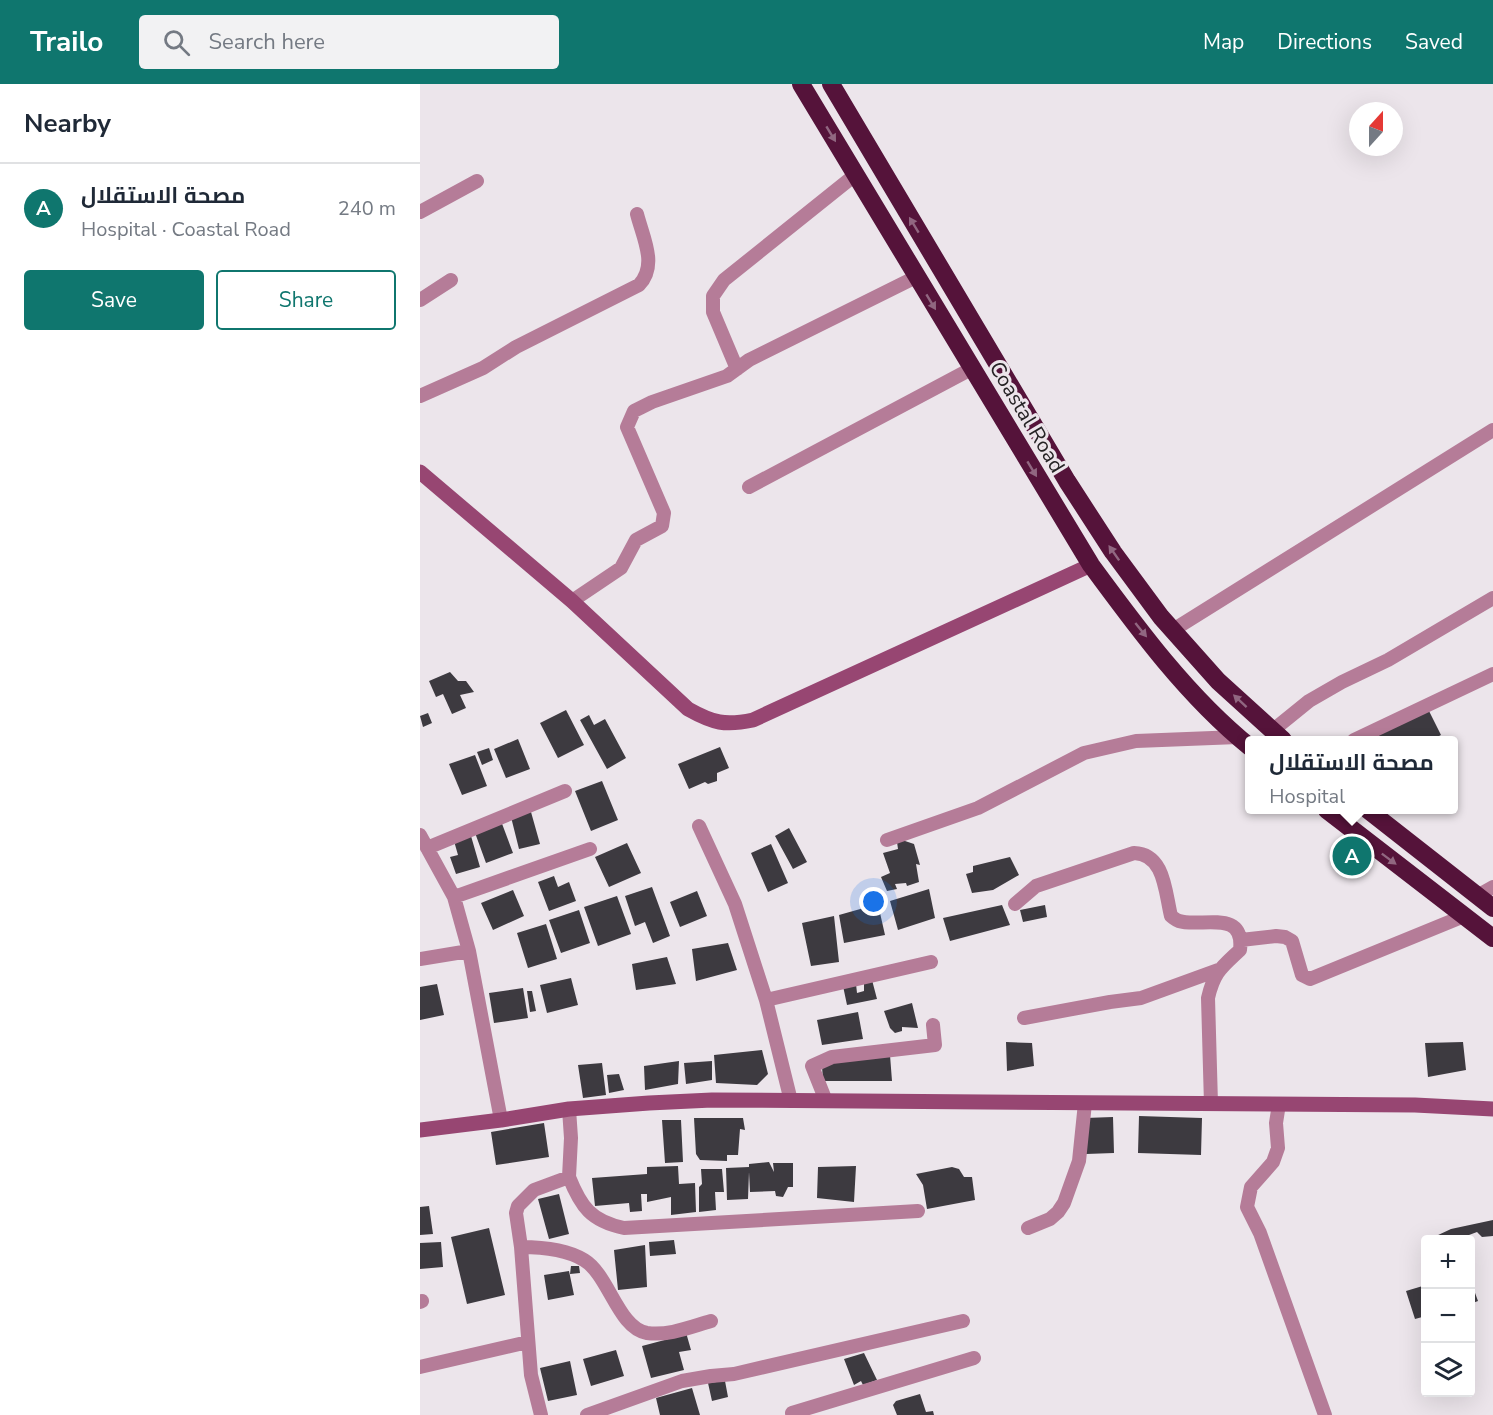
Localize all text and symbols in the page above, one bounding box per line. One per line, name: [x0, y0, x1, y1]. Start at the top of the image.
search box: [139, 15, 559, 69]
text: Trailo: [30, 23, 103, 61]
icon: search: [160, 26, 193, 59]
text: Search here: [208, 27, 325, 57]
text: Map: [1203, 28, 1244, 56]
text: Directions: [1277, 28, 1372, 56]
text: Saved: [1405, 28, 1463, 56]
north arrow: [1349, 102, 1403, 156]
text: Nearby: [24, 106, 111, 141]
one-way arrow: [826, 126, 837, 142]
text: مصحة الاستقلال: [81, 181, 245, 211]
text: A: [36, 195, 51, 222]
text: 240 m: [338, 195, 396, 222]
text: Hospital · Coastal Road: [81, 216, 291, 243]
one-way arrow: [909, 217, 920, 233]
button: Save: [24, 270, 204, 330]
button: Share: [216, 270, 396, 330]
one-way arrow: [925, 294, 936, 310]
street label: Coastal Road: [983, 356, 1071, 478]
one-way arrow: [1026, 461, 1037, 477]
one-way arrow: [1108, 545, 1120, 561]
one-way arrow: [1134, 622, 1147, 638]
one-way arrow: [1233, 695, 1248, 708]
popup: [1245, 736, 1458, 814]
text: مصحة الاستقلال: [1269, 748, 1434, 778]
text: Hospital: [1269, 783, 1345, 810]
pin: A: [1332, 834, 1372, 878]
one-way arrow: [1381, 853, 1397, 865]
your location: [859, 887, 888, 916]
map controls: [1421, 1235, 1475, 1397]
button: +: [1421, 1235, 1475, 1289]
button: −: [1421, 1289, 1475, 1343]
button: layers: [1421, 1343, 1475, 1397]

